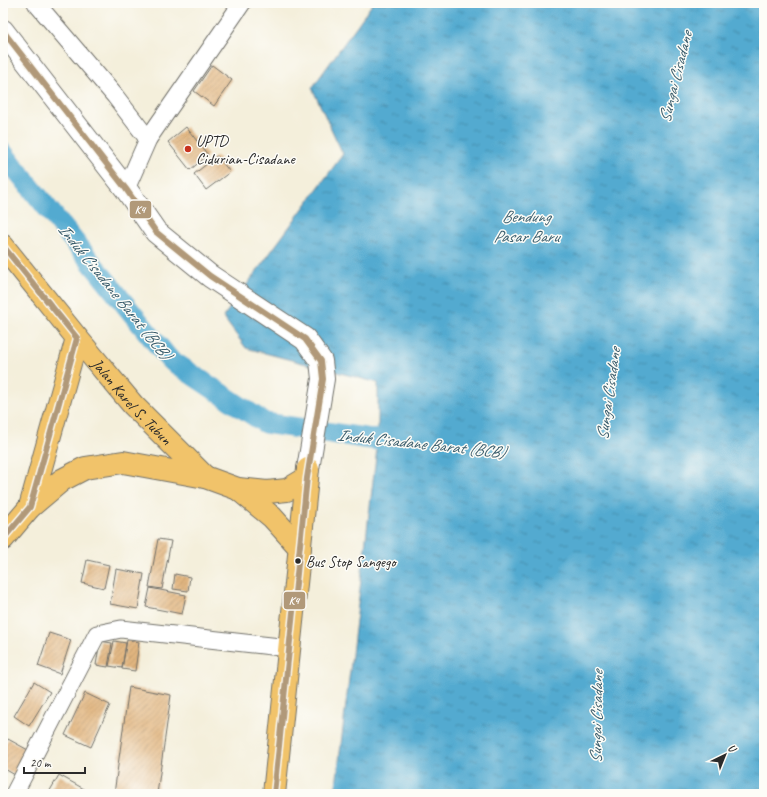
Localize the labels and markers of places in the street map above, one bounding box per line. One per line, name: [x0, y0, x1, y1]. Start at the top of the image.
place label: UPTD Cidurian-Cisadane: [196, 131, 296, 169]
marker: UPTD Cidurian-Cisadane: [183, 144, 193, 154]
place label: Bus Stop Sangego: [306, 553, 397, 572]
marker: Bus Stop Sangego: [293, 556, 303, 566]

